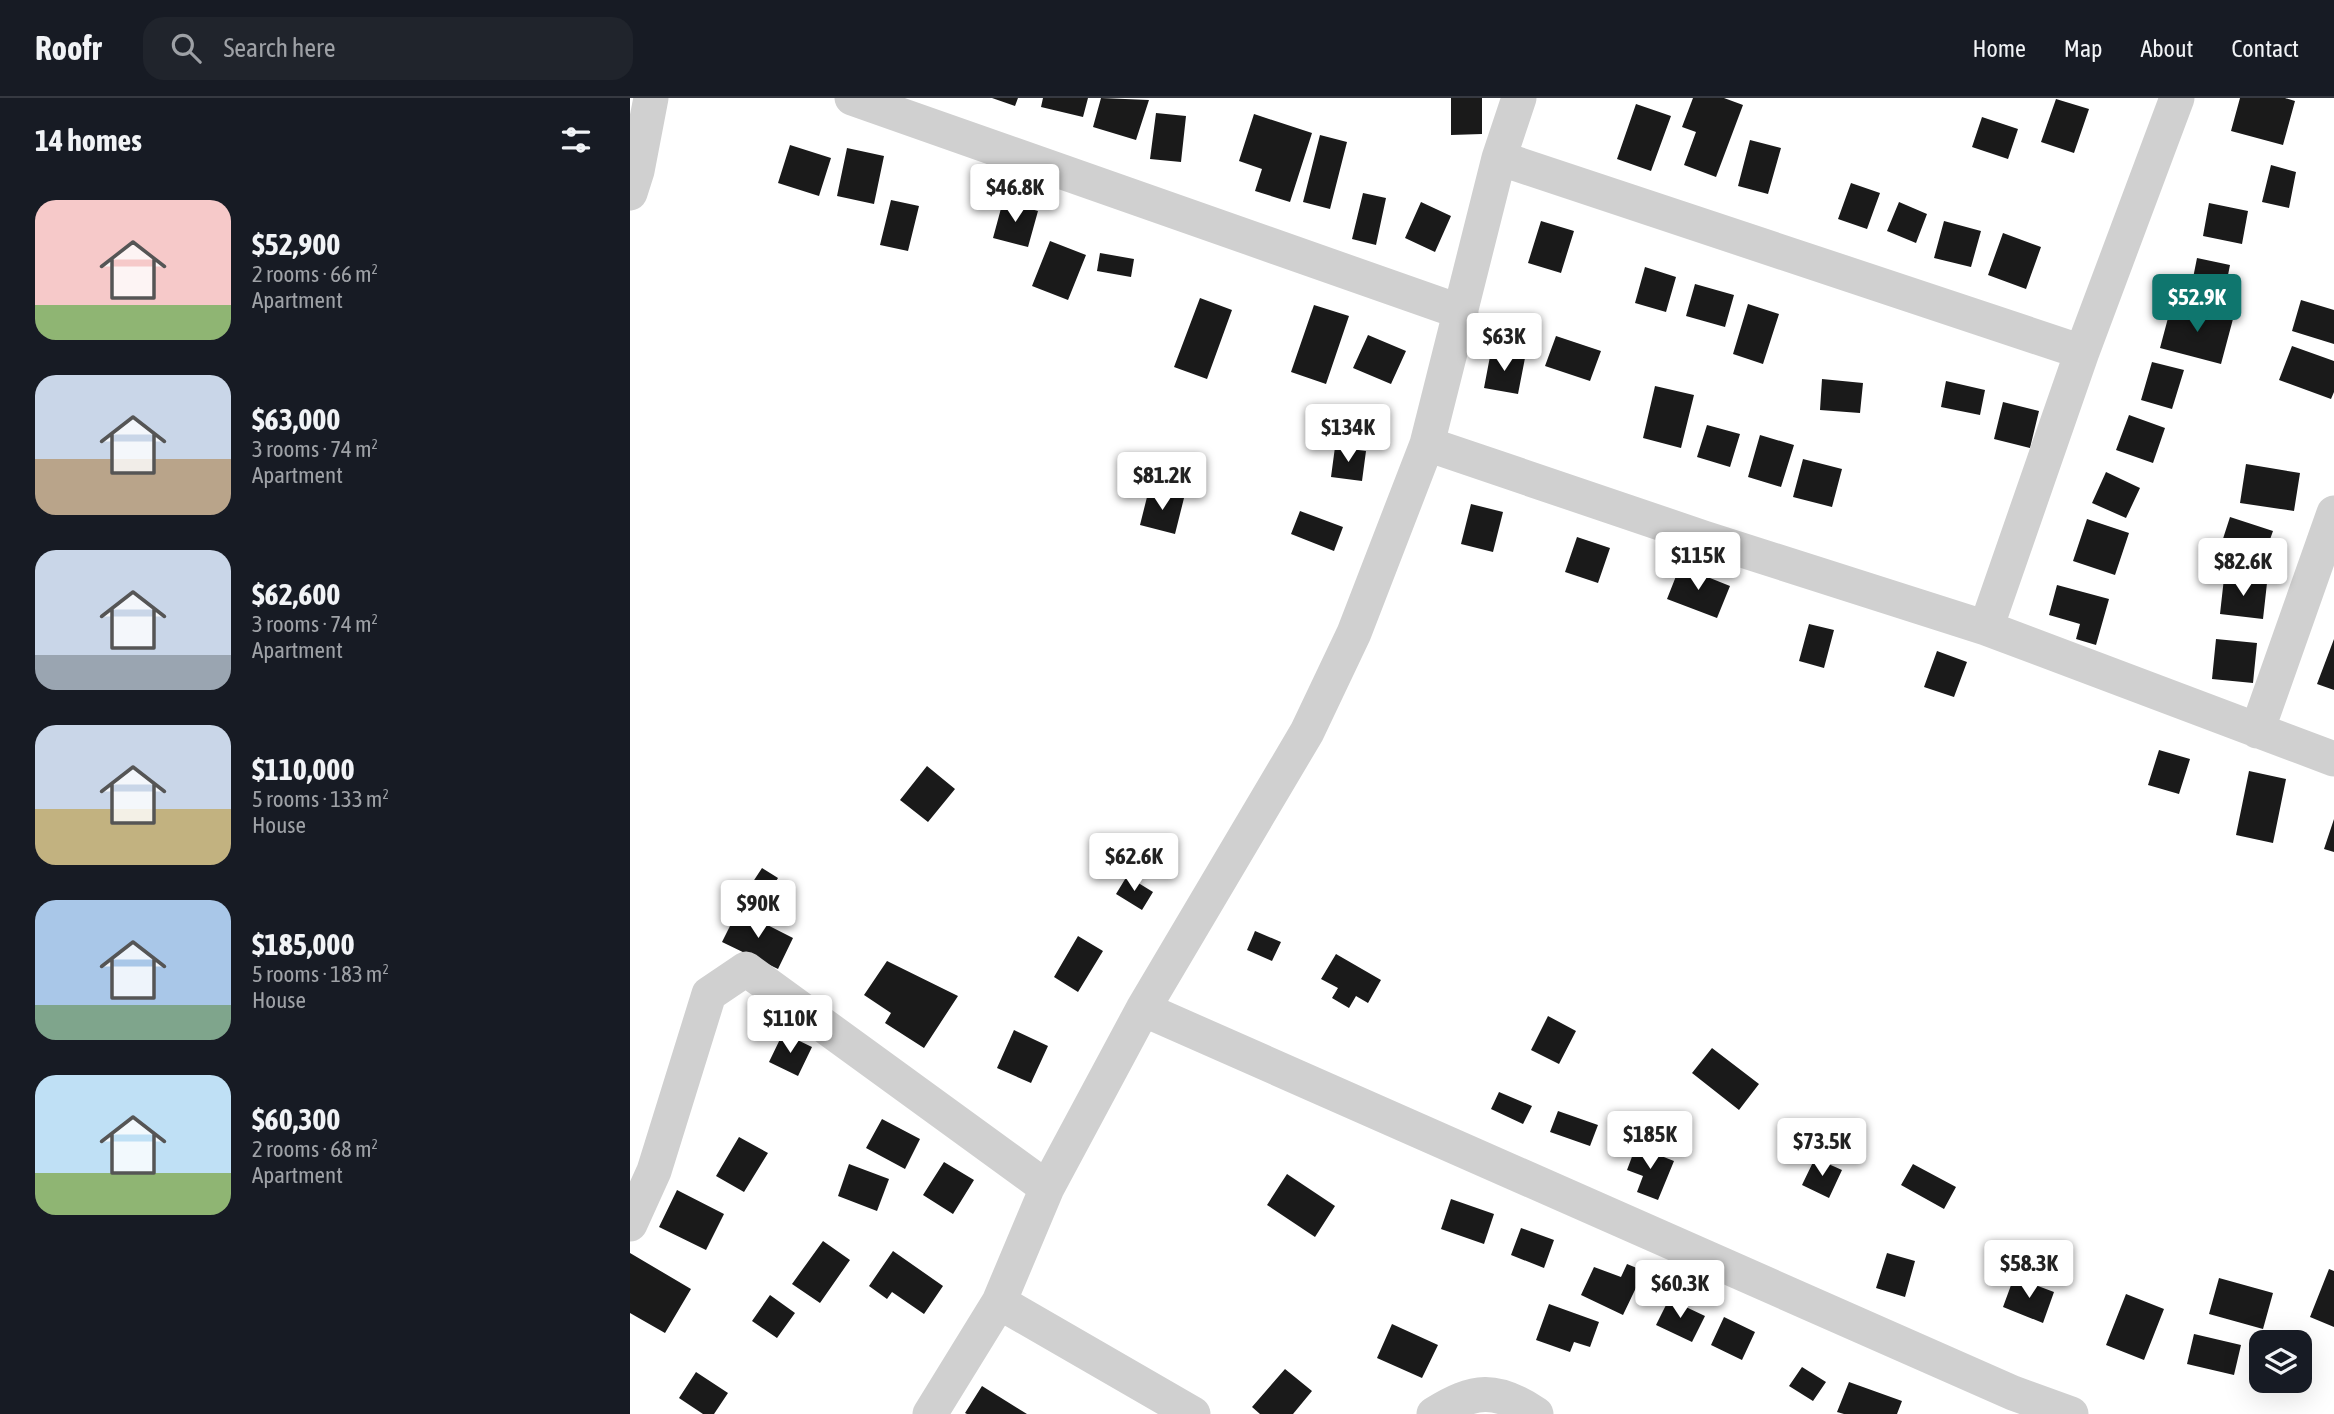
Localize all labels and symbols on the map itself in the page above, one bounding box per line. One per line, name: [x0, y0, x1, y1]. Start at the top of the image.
pin: $46.8K: [958, 164, 1072, 224]
pin: $52.9K: [2140, 274, 2254, 334]
pin: $63K: [1463, 314, 1545, 373]
pin: $134K: [1299, 404, 1397, 464]
pin: $81.2K: [1105, 452, 1219, 512]
pin: $115K: [1649, 532, 1747, 592]
pin: $82.6K: [2186, 538, 2300, 598]
pin: $62.6K: [1077, 834, 1191, 893]
pin: $90K: [717, 880, 799, 940]
pin: $110K: [741, 996, 839, 1055]
pin: $185K: [1601, 1112, 1699, 1171]
pin: $73.5K: [1765, 1118, 1879, 1178]
pin: $58.3K: [1972, 1240, 2086, 1300]
pin: $60.3K: [1623, 1260, 1737, 1320]

